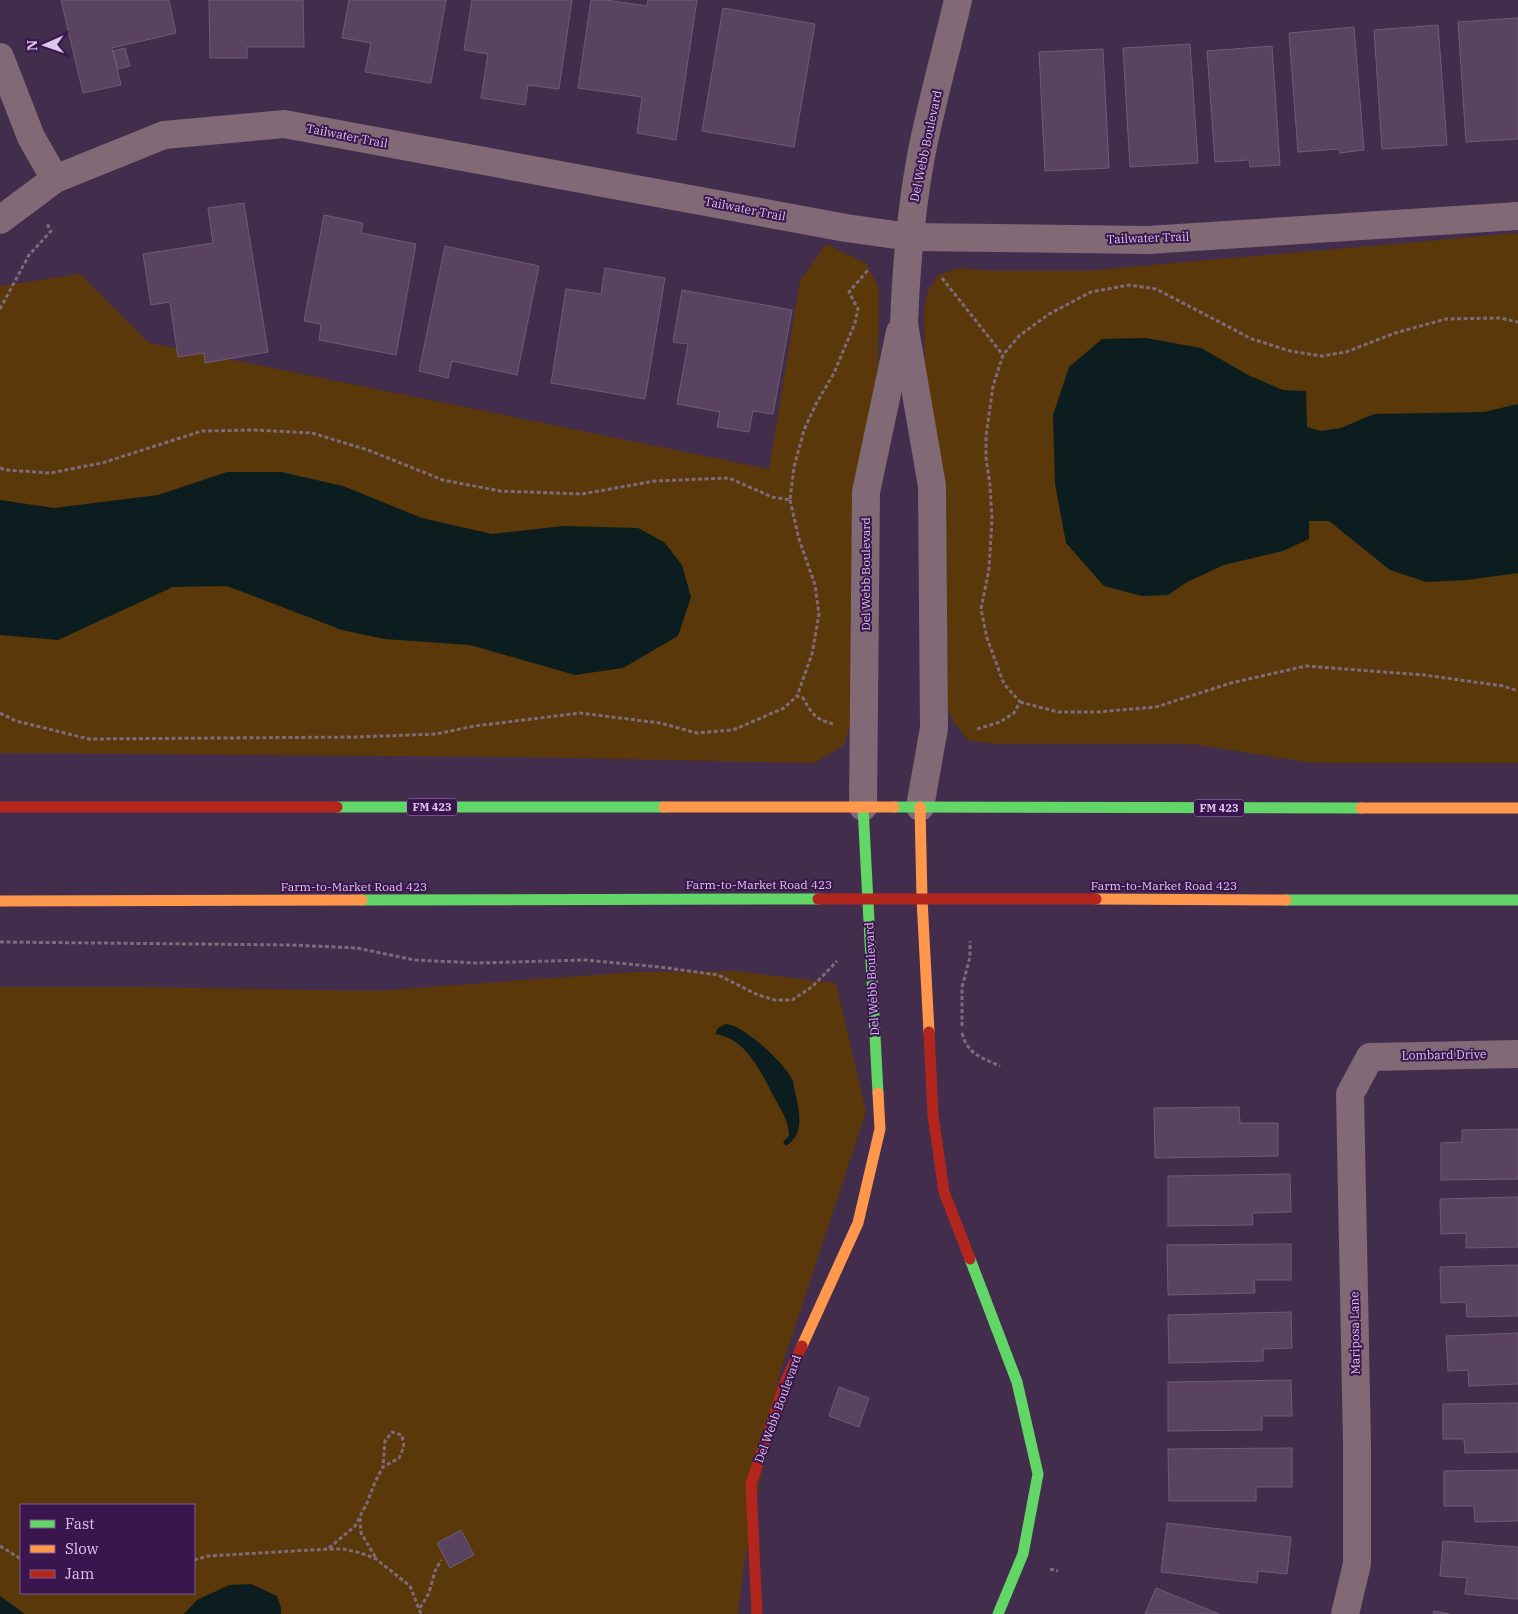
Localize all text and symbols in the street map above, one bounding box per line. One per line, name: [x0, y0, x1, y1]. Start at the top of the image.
north arrow: [20, 20, 70, 70]
text: N: [23, 40, 41, 51]
street label: Del Webb Boulevard: [906, 89, 945, 203]
street label: Tailwater Trail: [305, 120, 389, 151]
street label: Tailwater Trail: [703, 193, 787, 224]
street label: Tailwater Trail: [1106, 229, 1190, 246]
street label: Del Webb Boulevard: [858, 517, 873, 631]
road number: FM 423: [407, 799, 457, 816]
road number: FM 423: [1194, 800, 1244, 816]
street label: Farm-to-Market Road 423: [686, 877, 832, 892]
street label: Farm-to-Market Road 423: [1091, 878, 1237, 893]
street label: Farm-to-Market Road 423: [281, 879, 427, 894]
street label: Del Webb Boulevard: [861, 922, 882, 1036]
street label: Lombard Drive: [1401, 1046, 1487, 1063]
street label: Mariposa Lane: [1346, 1291, 1363, 1375]
street label: Del Webb Boulevard: [751, 1353, 804, 1465]
legend: [20, 1504, 195, 1594]
text: Fast: [65, 1514, 95, 1533]
text: Slow: [65, 1539, 99, 1558]
text: Jam: [65, 1564, 94, 1583]

